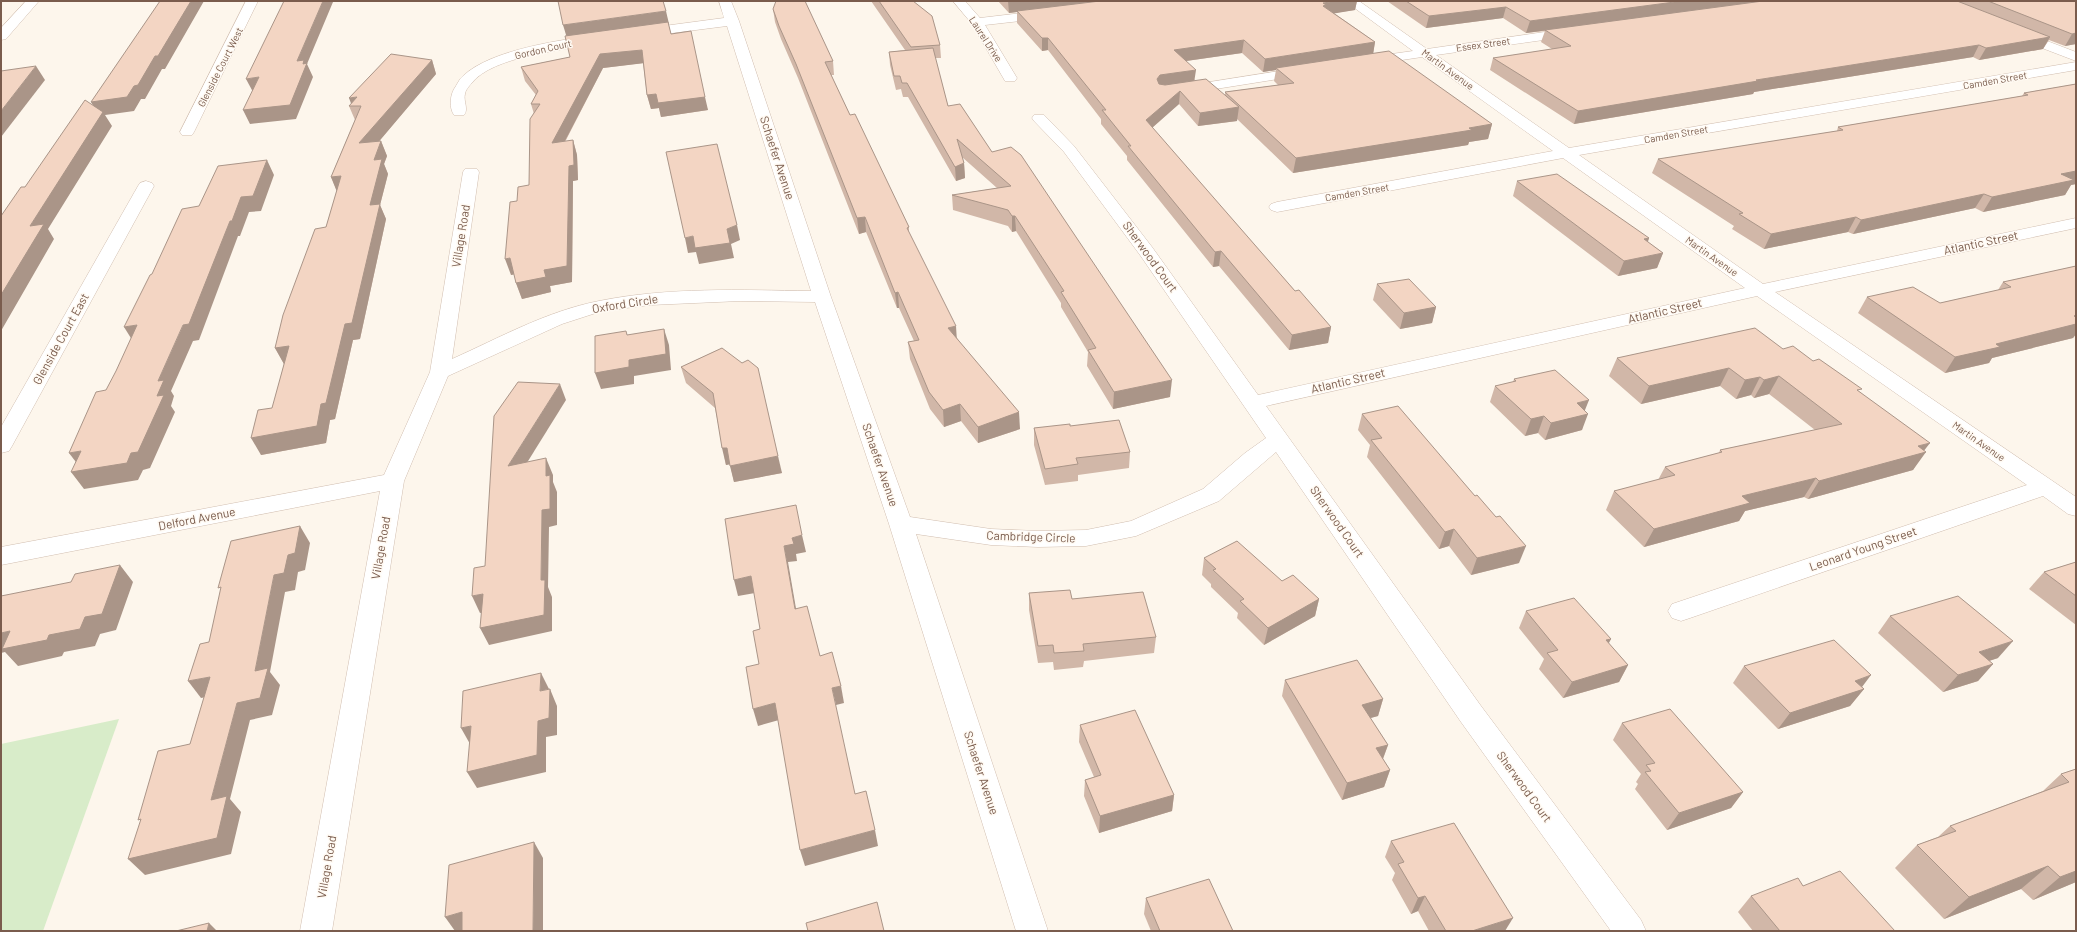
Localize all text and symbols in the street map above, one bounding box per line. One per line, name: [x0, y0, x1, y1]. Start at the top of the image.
street label: Laurel Drive: [967, 14, 1005, 64]
street label: Glenside Court West: [195, 25, 245, 109]
street label: Essex Street: [1455, 34, 1511, 54]
street label: Gordon Court: [514, 37, 573, 61]
street label: Martin Avenue: [1420, 46, 1476, 92]
street label: Camden Street: [1962, 68, 2028, 92]
street label: Schaefer Avenue: [758, 114, 798, 201]
street label: Camden Street: [1643, 122, 1709, 146]
street label: Camden Street: [1324, 180, 1390, 204]
street label: Village Road: [448, 203, 472, 268]
street label: Sherwood Court: [1120, 218, 1181, 295]
street label: Atlantic Street: [1942, 227, 2019, 257]
street label: Martin Avenue: [1683, 233, 1741, 279]
street label: Glenside Court East: [29, 290, 91, 387]
street label: Oxford Circle: [591, 291, 659, 315]
street label: Atlantic Street: [1626, 295, 1703, 325]
street label: Atlantic Street: [1309, 365, 1386, 395]
street label: Martin Avenue: [1950, 418, 2008, 464]
street label: Schaefer Avenue: [860, 421, 902, 508]
street label: Sherwood Court: [1308, 483, 1368, 560]
street label: Delford Avenue: [157, 504, 237, 532]
street label: Village Road: [368, 515, 392, 580]
street label: Leonard Young Street: [1807, 523, 1918, 573]
street label: Cambridge Circle: [986, 527, 1076, 545]
street label: Schaefer Avenue: [962, 729, 1002, 816]
street label: Sherwood Court: [1494, 748, 1555, 825]
street label: Village Road: [314, 834, 338, 899]

